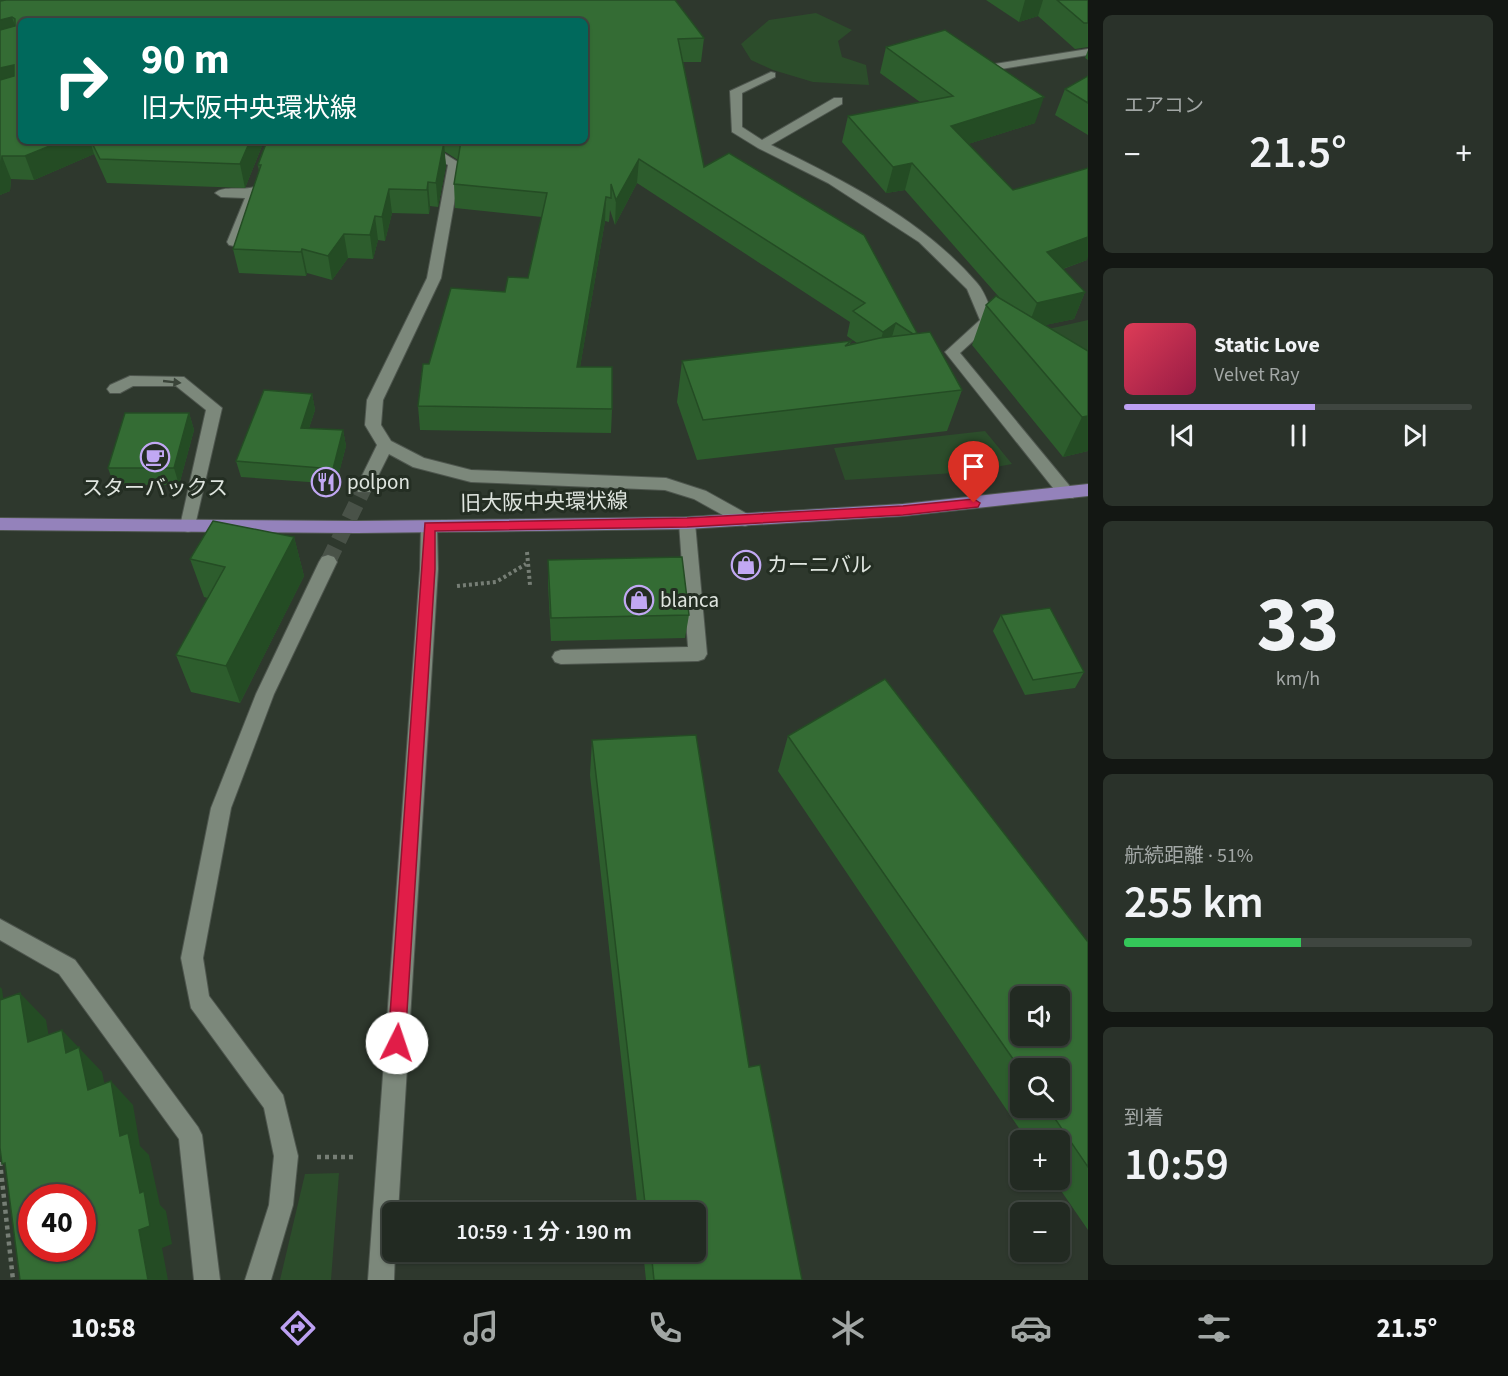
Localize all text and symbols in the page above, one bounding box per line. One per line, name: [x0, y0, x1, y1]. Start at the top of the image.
text: 90 m: [141, 30, 230, 90]
icon: right: [42, 42, 120, 120]
text: 旧大阪中央環状線: [141, 89, 357, 128]
text: エアコン: [1124, 92, 1204, 120]
text: 21.5°: [1249, 121, 1347, 185]
text: −: [1124, 131, 1140, 178]
text: +: [1456, 131, 1472, 178]
text: Static Love: [1214, 329, 1320, 361]
text: Velvet Ray: [1214, 361, 1300, 389]
one-way arrow: [162, 377, 181, 387]
icon: previous: [1166, 419, 1199, 452]
icon: pause: [1282, 419, 1315, 452]
icon: next: [1398, 419, 1431, 452]
cafe icon: スターバックス: [139, 441, 171, 473]
pin: [948, 441, 999, 503]
icon: arrive: [957, 450, 990, 483]
restaurant icon: polpon: [310, 466, 342, 498]
place label: polpon: [347, 467, 410, 497]
place label: スターバックス: [82, 473, 228, 503]
street label: 旧大阪中央環状線: [460, 486, 628, 518]
shop icon: カーニバル: [730, 549, 762, 581]
place label: カーニバル: [767, 550, 872, 580]
text: 33: [1257, 570, 1339, 681]
shop icon: blanca: [623, 584, 655, 616]
place label: blanca: [660, 585, 719, 615]
text: km/h: [1276, 665, 1320, 693]
text: 航続距離 · 51%: [1124, 842, 1253, 870]
text: 255 km: [1124, 871, 1264, 935]
map controls: [1010, 986, 1070, 1262]
button: sound: [1010, 986, 1070, 1046]
position arrow: [365, 1011, 429, 1075]
button: search: [1010, 1058, 1070, 1118]
text: 到着: [1124, 1104, 1164, 1132]
button: +: [1010, 1130, 1070, 1190]
text: 10:59: [1124, 1133, 1229, 1197]
speed limit sign: 40: [18, 1184, 96, 1262]
button: −: [1010, 1202, 1070, 1262]
text: 10:59 · 1 分 · 190 m: [456, 1216, 632, 1248]
icon: directions: [277, 1307, 319, 1349]
icon: music: [460, 1307, 502, 1349]
icon: phone: [644, 1307, 686, 1349]
icon: climate: [827, 1307, 869, 1349]
icon: car: [1010, 1307, 1052, 1349]
icon: filters: [1193, 1307, 1235, 1349]
text: 10:58: [71, 1309, 136, 1348]
text: 21.5°: [1377, 1309, 1437, 1348]

